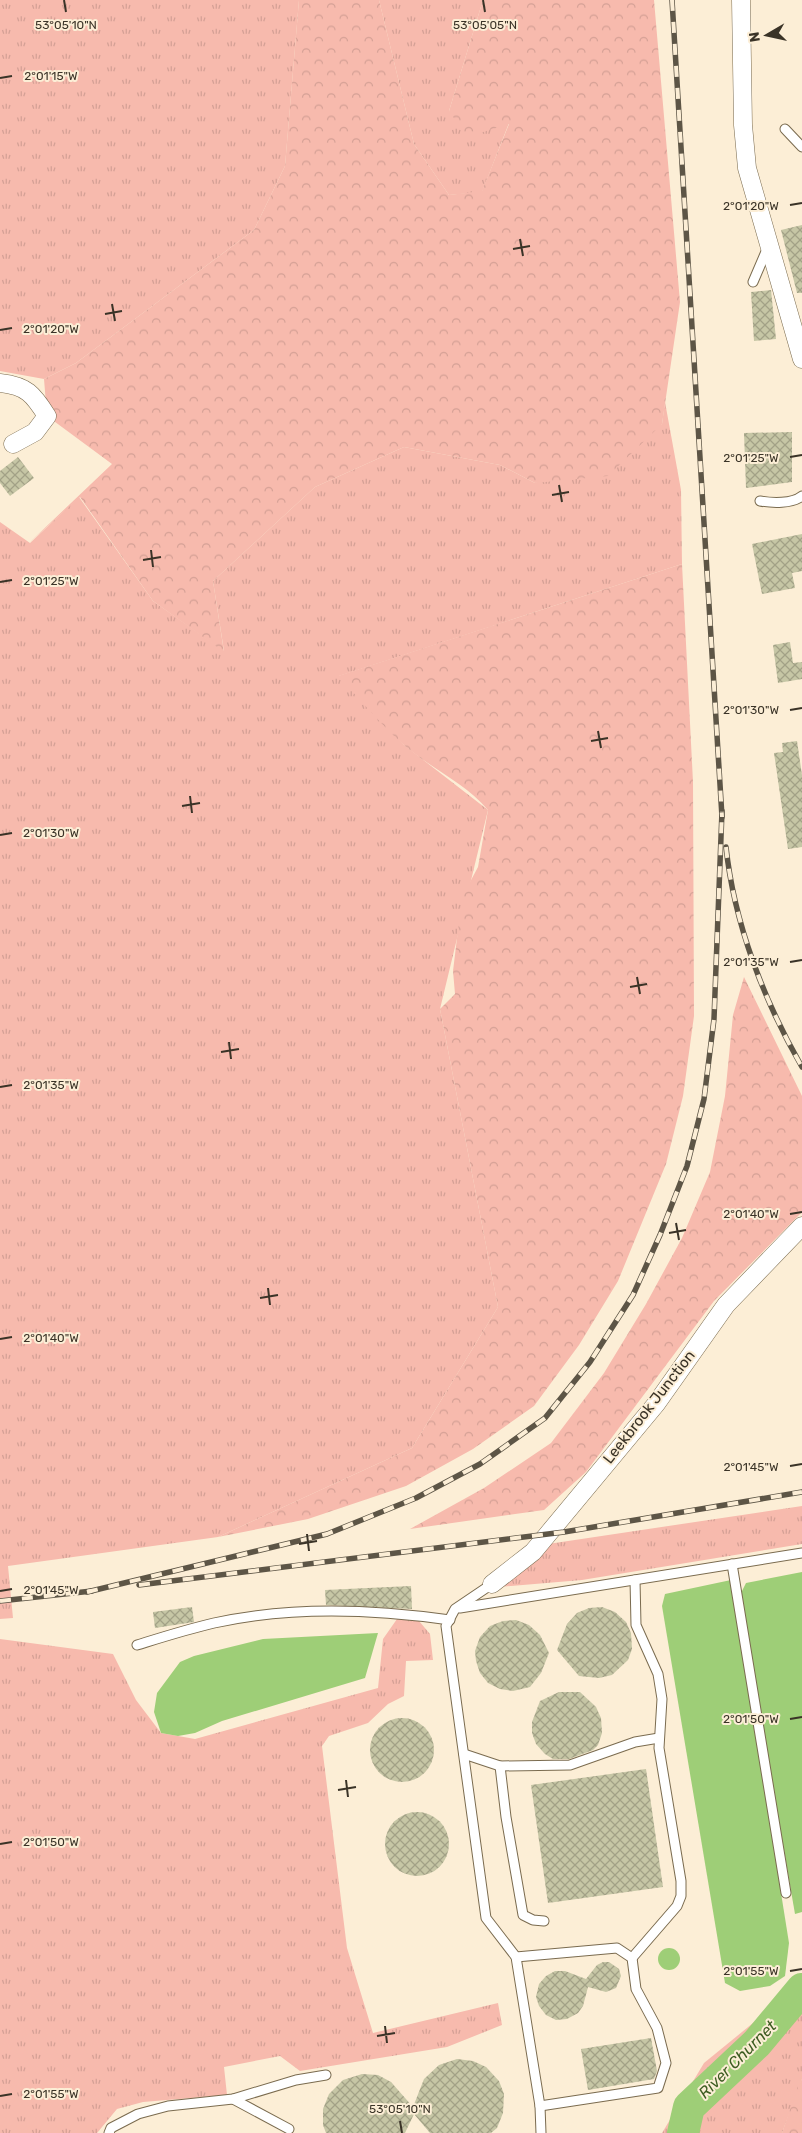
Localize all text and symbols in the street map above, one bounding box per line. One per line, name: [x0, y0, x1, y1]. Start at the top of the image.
north arrow: [742, 10, 792, 60]
text: 53°05'10"N: [35, 18, 97, 32]
text: 53°05'05"N: [453, 18, 517, 32]
text: N: [745, 31, 764, 43]
text: 2°01'15"W: [24, 69, 78, 83]
text: 2°01'20"W: [723, 199, 779, 213]
text: 2°01'20"W: [23, 322, 79, 336]
text: 2°01'25"W: [723, 451, 779, 465]
text: 2°01'25"W: [23, 574, 79, 588]
text: 2°01'30"W: [723, 703, 779, 717]
text: 2°01'30"W: [23, 826, 79, 840]
text: 2°01'35"W: [723, 955, 779, 969]
text: 2°01'35"W: [23, 1078, 79, 1092]
text: 2°01'40"W: [723, 1207, 779, 1221]
text: 2°01'40"W: [23, 1331, 79, 1345]
street label: Leekbrook Junction: [599, 1347, 699, 1467]
text: 2°01'45"W: [723, 1460, 779, 1474]
text: 2°01'45"W: [23, 1583, 79, 1597]
text: 2°01'50"W: [723, 1712, 779, 1726]
text: 2°01'50"W: [23, 1835, 79, 1849]
text: 2°01'55"W: [723, 1964, 779, 1978]
water label: River Churnet: [694, 2016, 781, 2102]
text: 2°01'55"W: [23, 2087, 79, 2101]
text: 53°05'10"N: [369, 2102, 431, 2116]

